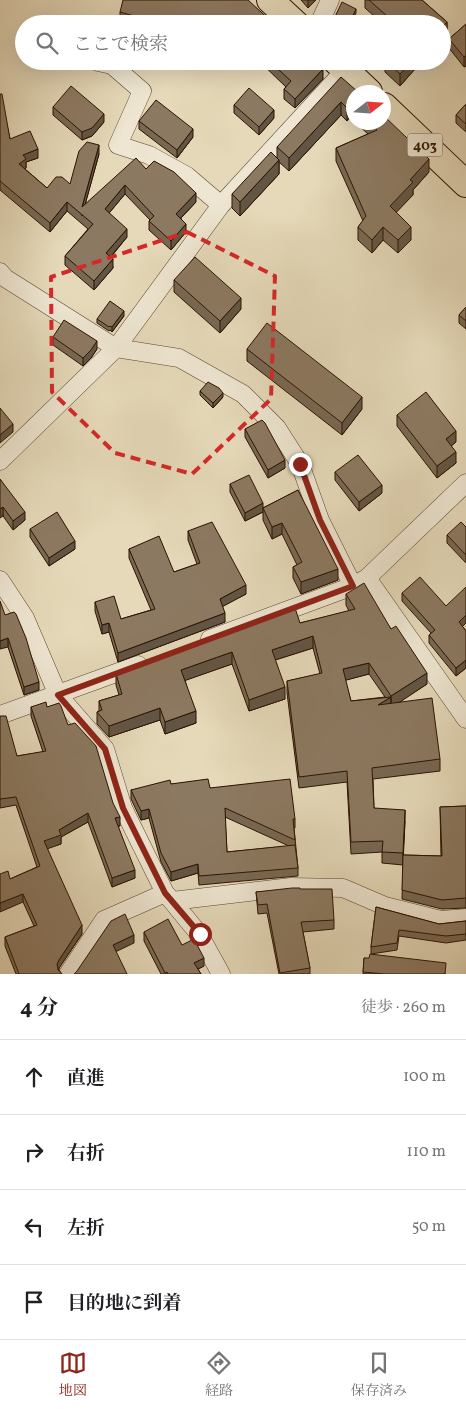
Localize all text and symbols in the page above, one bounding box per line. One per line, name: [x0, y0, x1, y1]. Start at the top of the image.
search box: [15, 15, 451, 70]
icon: search: [33, 29, 61, 57]
text: ここで検索: [73, 32, 168, 58]
north arrow: [346, 85, 391, 130]
road number: 403: [408, 134, 442, 156]
route end: [289, 453, 312, 476]
route start: [189, 923, 212, 946]
text: 4 分: [20, 994, 58, 1023]
text: 徒歩 · 260 m: [361, 997, 446, 1019]
icon: ahead: [20, 1063, 48, 1091]
text: 直進: [67, 1066, 105, 1092]
text: 100 m: [403, 1066, 446, 1088]
icon: right: [20, 1138, 48, 1166]
text: 右折: [67, 1141, 105, 1167]
text: 110 m: [407, 1141, 446, 1163]
icon: left: [20, 1213, 48, 1241]
text: 左折: [67, 1216, 105, 1242]
text: 50 m: [412, 1216, 446, 1238]
icon: arrive: [20, 1288, 48, 1316]
text: 目的地に到着: [67, 1291, 181, 1317]
tab: 地図: [59, 1349, 87, 1401]
tab: 経路: [205, 1349, 233, 1401]
tab: 保存済み: [351, 1349, 407, 1401]

